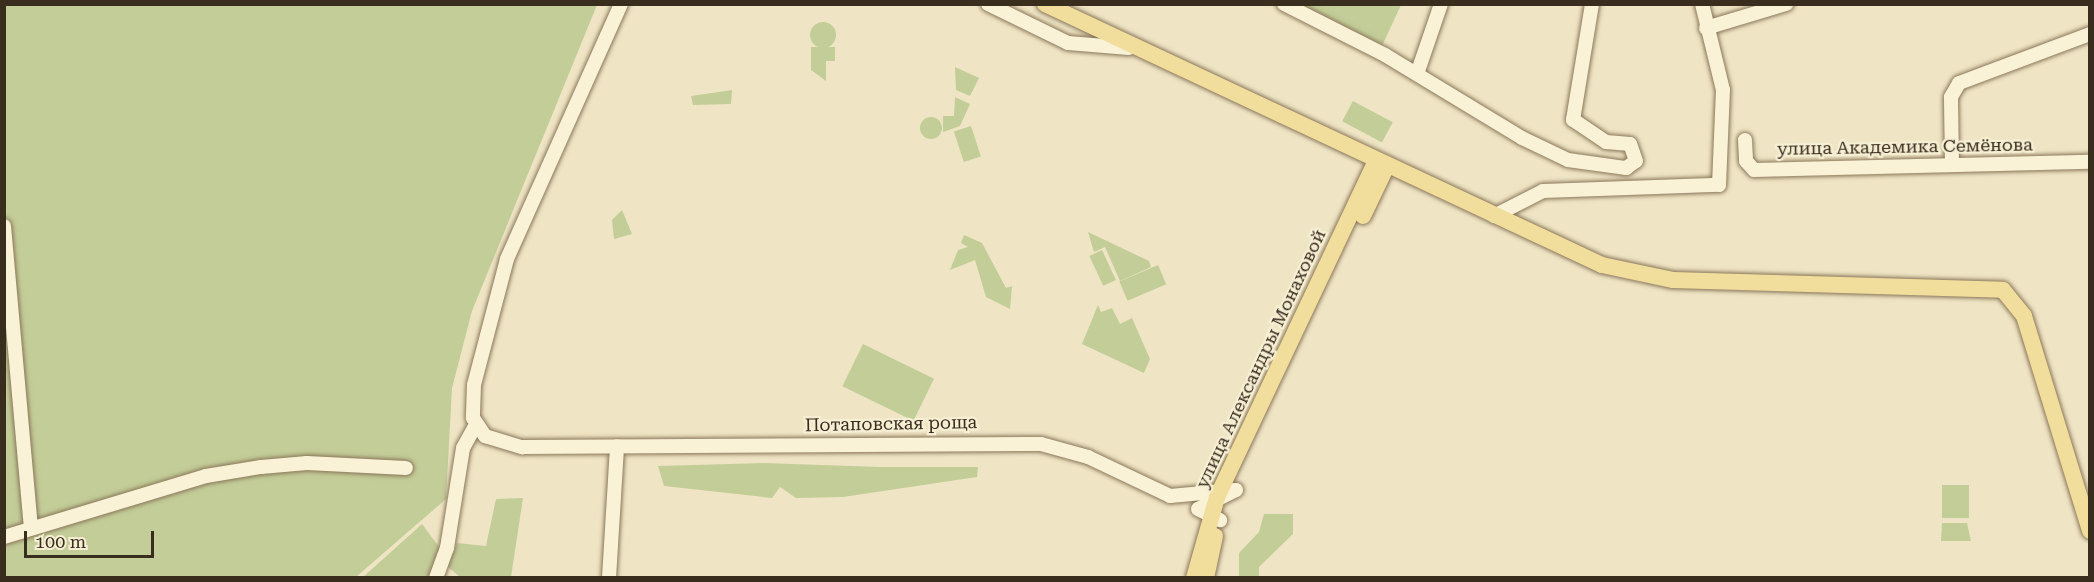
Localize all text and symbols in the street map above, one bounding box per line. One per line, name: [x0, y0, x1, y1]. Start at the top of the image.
street label: улица Академика Семёнова: [1777, 134, 2033, 160]
street label: улица Александры Монаховой: [1191, 226, 1331, 492]
street label: Потаповская роща: [805, 412, 977, 436]
scale bar: [27, 519, 158, 557]
text: 100 m: [35, 531, 86, 552]

